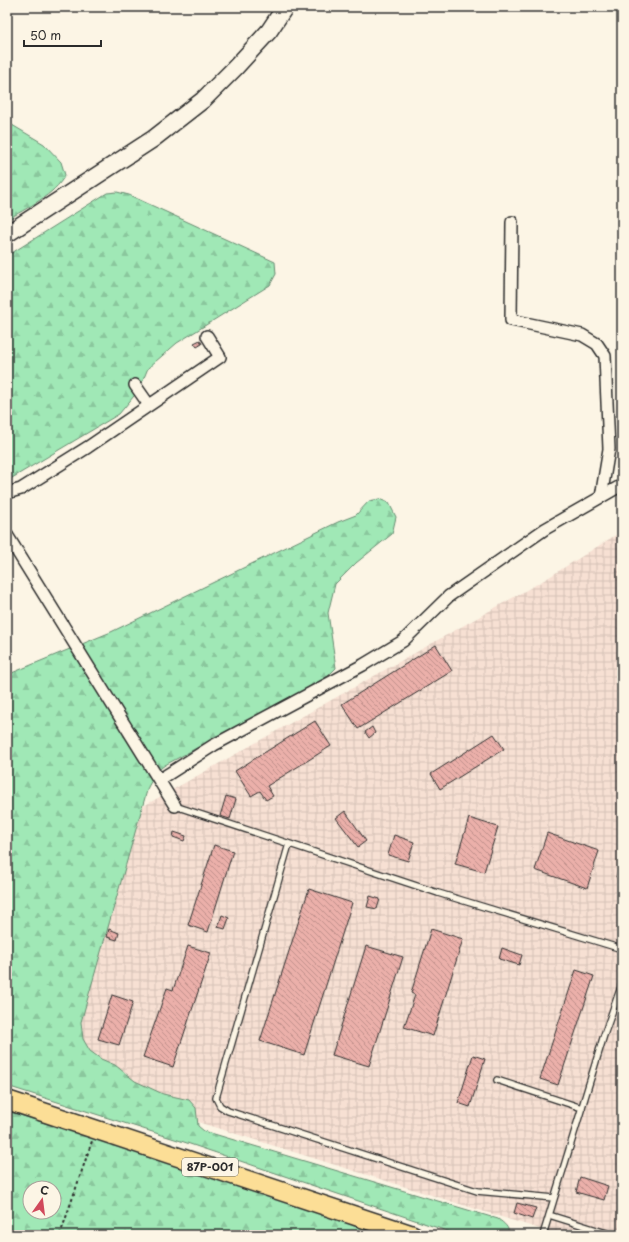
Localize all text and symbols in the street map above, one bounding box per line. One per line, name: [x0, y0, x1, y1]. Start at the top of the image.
scale bar: [24, 22, 101, 48]
text: 50 m: [30, 26, 61, 44]
road number: 87Р-001: [182, 1158, 238, 1176]
north arrow: [22, 1180, 62, 1220]
text: С: [38, 1181, 51, 1199]

